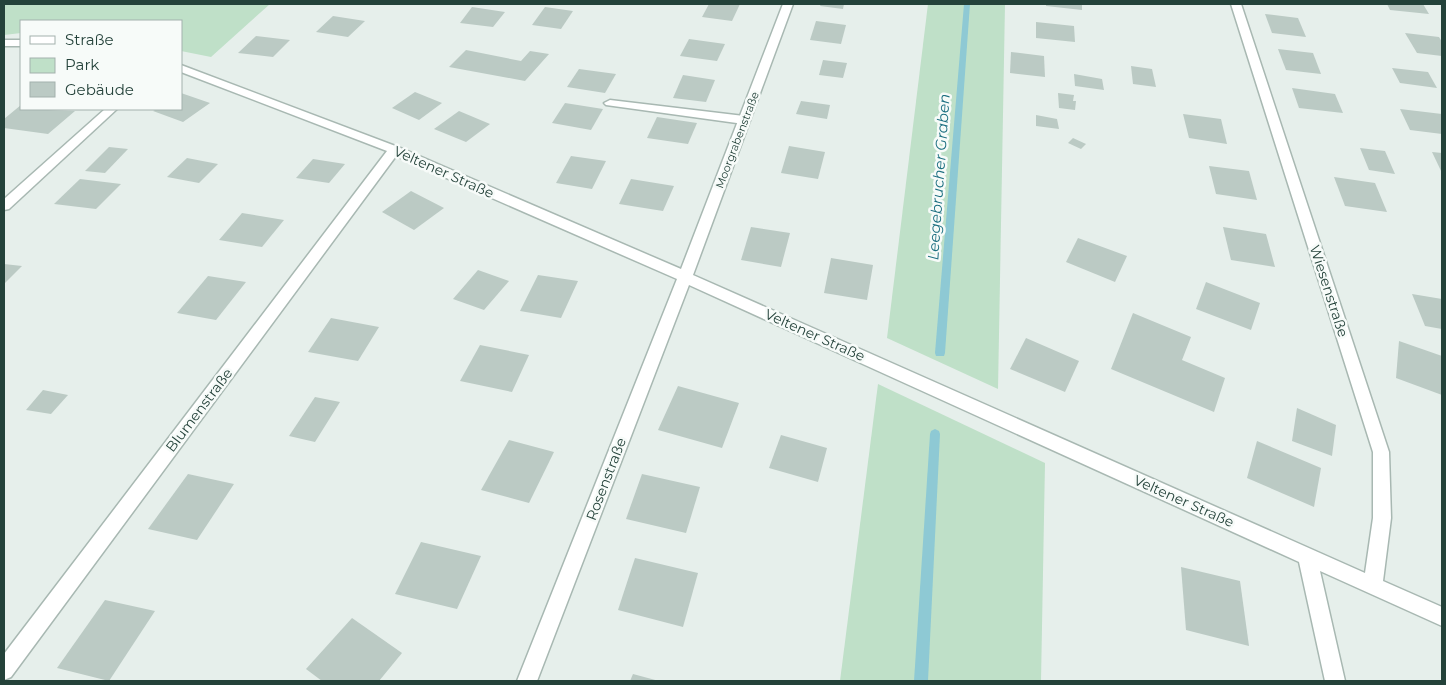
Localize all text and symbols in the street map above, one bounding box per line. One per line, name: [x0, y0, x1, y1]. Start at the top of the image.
legend: [20, 20, 182, 110]
text: Straße: [65, 30, 114, 49]
text: Park: [65, 55, 99, 74]
text: Gebäude: [65, 80, 134, 99]
street label: Moorgrabenstraße: [712, 89, 762, 190]
water label: Leegebrucher Graben: [923, 93, 954, 261]
street label: Veltener Straße: [391, 142, 497, 202]
street label: Wiesenstraße: [1306, 243, 1352, 339]
street label: Veltener Straße: [762, 305, 868, 365]
street label: Blumenstraße: [162, 365, 236, 455]
street label: Rosenstraße: [582, 435, 630, 523]
street label: Veltener Straße: [1131, 471, 1237, 531]

